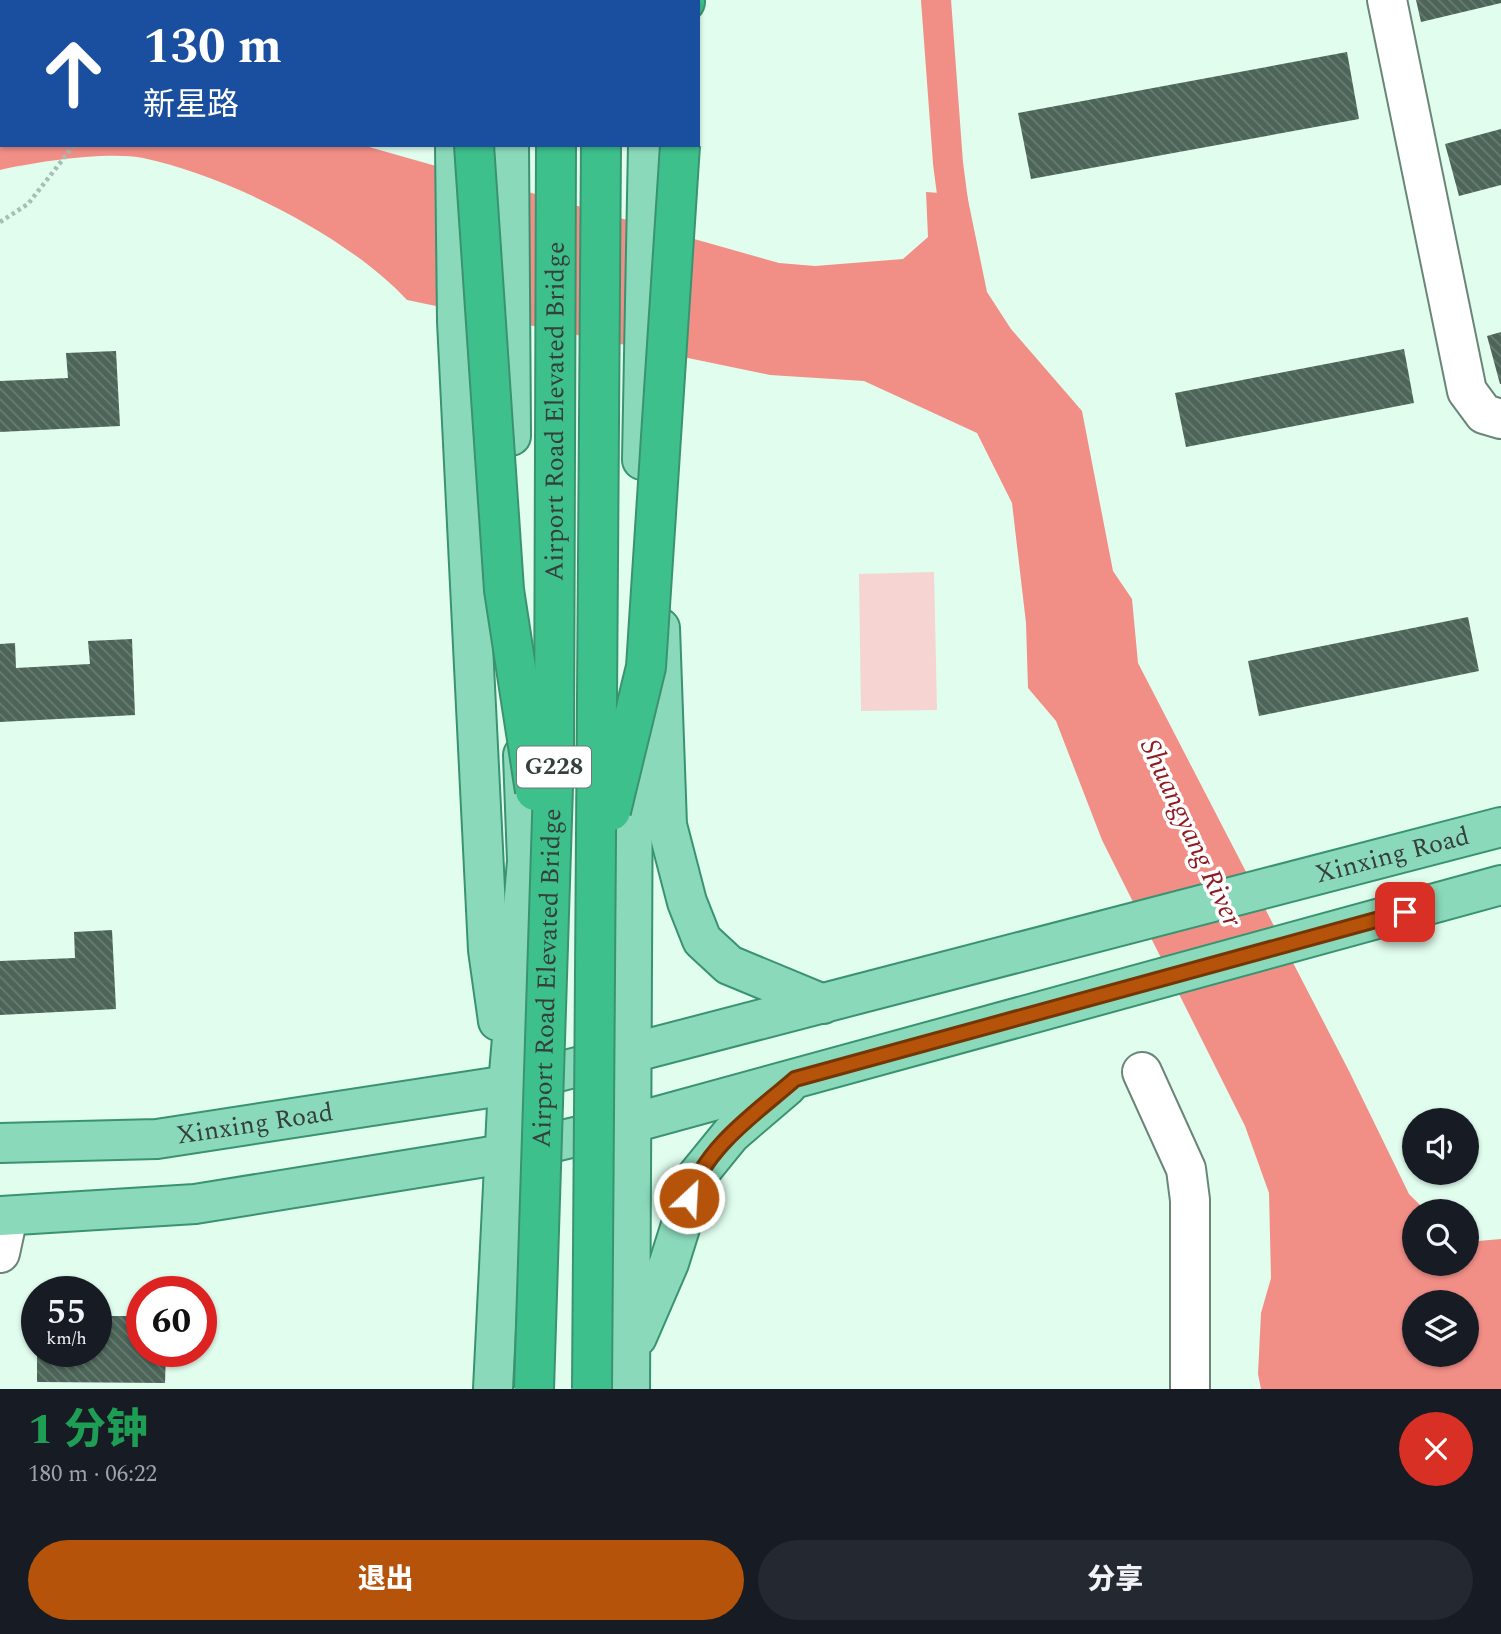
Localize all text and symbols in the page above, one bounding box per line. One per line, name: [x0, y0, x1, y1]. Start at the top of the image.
text: 130 m: [143, 10, 282, 85]
icon: ahead: [28, 28, 119, 119]
text: 新星路: [143, 81, 239, 130]
street label: Airport Road Elevated Bridge: [535, 241, 576, 581]
water label: Shuangyang River: [1129, 732, 1254, 935]
road number: G228: [517, 746, 591, 788]
street label: Airport Road Elevated Bridge: [522, 808, 572, 1149]
street label: Xinxing Road: [1311, 816, 1474, 894]
pin: [1375, 882, 1435, 942]
icon: arrive: [1386, 893, 1424, 931]
street label: Xinxing Road: [174, 1092, 336, 1156]
map controls: [1402, 1108, 1479, 1367]
button: sound: [1402, 1108, 1479, 1185]
position arrow: [652, 1161, 726, 1235]
button: search: [1402, 1199, 1479, 1276]
speed limit sign: 60: [126, 1276, 217, 1367]
text: 55: [47, 1286, 86, 1339]
button: layers: [1402, 1290, 1479, 1367]
text: km/h: [46, 1325, 87, 1352]
text: 1 分钟: [28, 1399, 148, 1462]
button: close: [1399, 1412, 1473, 1486]
text: 180 m · 06:22: [28, 1457, 157, 1492]
button: 退出: [28, 1540, 744, 1620]
button: 分享: [758, 1540, 1473, 1620]

